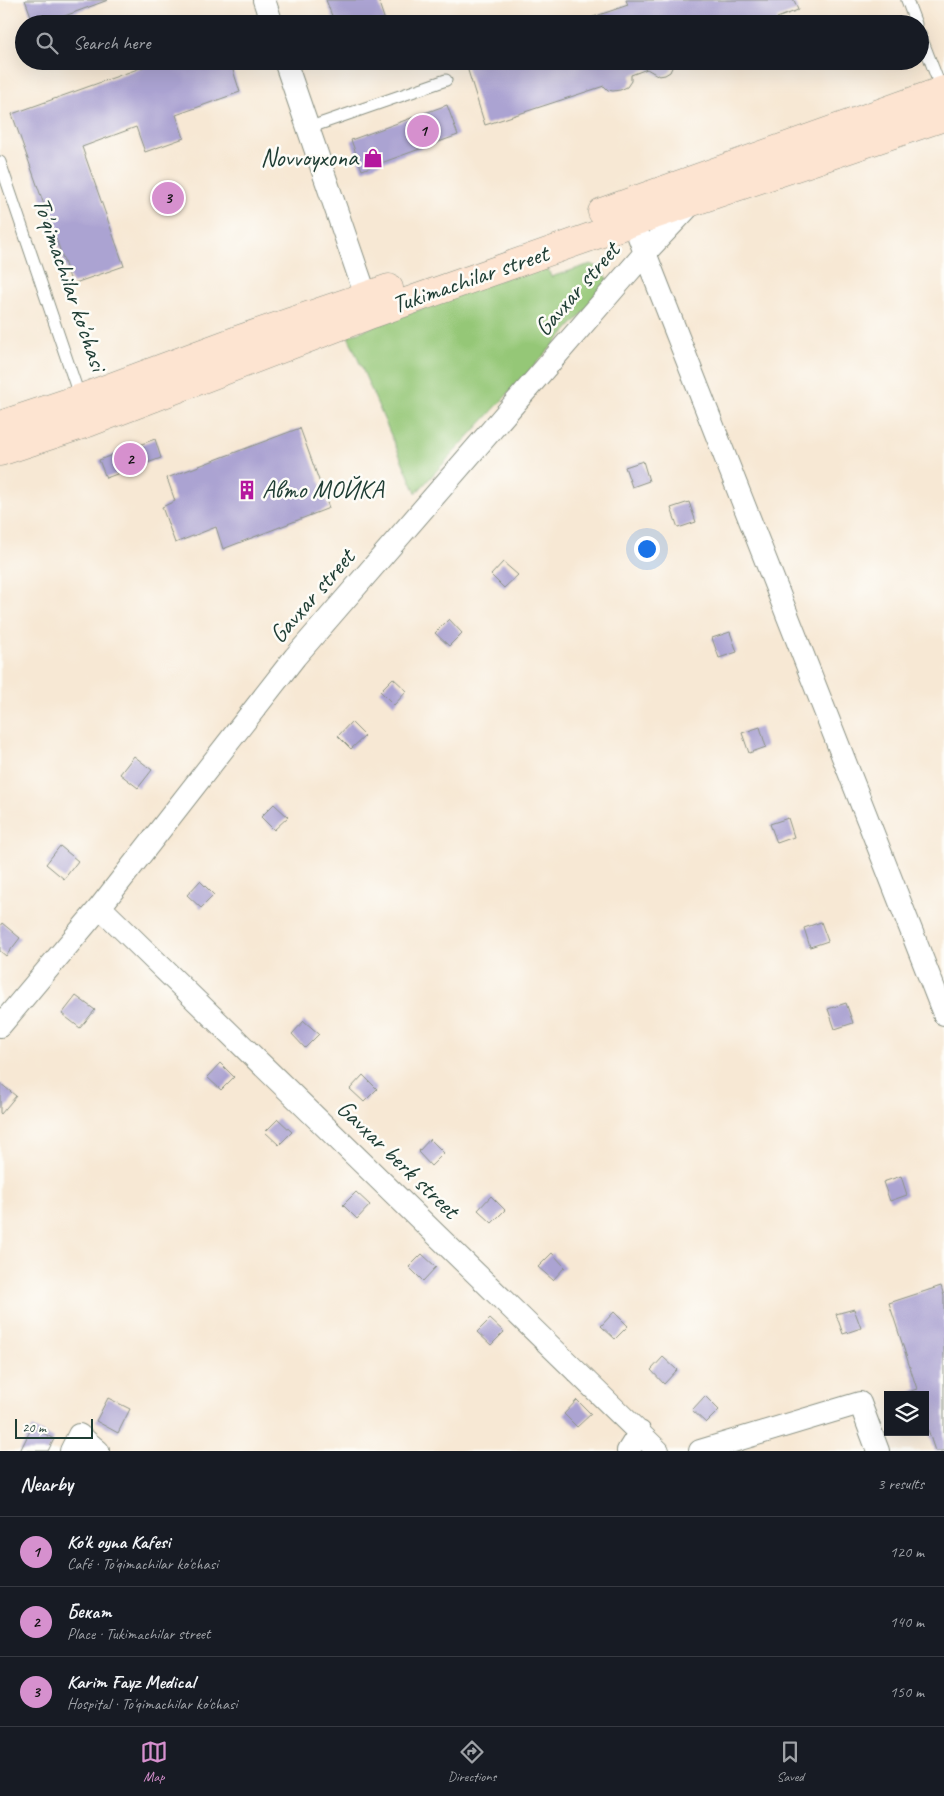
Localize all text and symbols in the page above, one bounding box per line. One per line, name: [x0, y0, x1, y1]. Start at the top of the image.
search box: [15, 15, 929, 70]
icon: search: [33, 29, 61, 57]
text: Search here: [73, 31, 150, 55]
pin: 1: [407, 112, 439, 150]
place label: Novvoyxona: [261, 142, 360, 174]
shop icon: Novvoyxona: [362, 147, 384, 169]
pin: 3: [152, 179, 184, 217]
street label: To'qimachilar ko'chasi: [25, 193, 116, 378]
street label: Gavxar street: [527, 233, 629, 343]
street label: Tukimachilar street: [388, 236, 555, 321]
pin: 2: [114, 440, 146, 478]
place label: Авто МОЙКА: [262, 474, 385, 506]
building icon: Авто МОЙКА: [236, 479, 258, 501]
your location: [634, 536, 660, 562]
street label: Gavxar street: [262, 540, 364, 650]
street label: Gavxar berk street: [330, 1093, 468, 1227]
map controls: [884, 1391, 929, 1436]
button: layers: [884, 1391, 929, 1436]
scale bar: [15, 1416, 92, 1439]
text: 20 m: [22, 1419, 46, 1436]
text: Nearby: [20, 1471, 73, 1497]
text: 3 results: [877, 1474, 924, 1494]
text: Ko'k oyna Kafesi: [67, 1530, 170, 1554]
text: 1: [32, 1542, 40, 1562]
text: 120 m: [890, 1542, 924, 1562]
text: Café · To'qimachilar ko'chasi: [67, 1554, 218, 1574]
text: Бекат: [67, 1600, 112, 1624]
text: 2: [32, 1612, 40, 1632]
text: 140 m: [890, 1612, 924, 1632]
text: Place · Tukimachilar street: [67, 1624, 210, 1644]
text: Karim Fayz Medical: [67, 1670, 195, 1694]
text: 3: [32, 1682, 40, 1702]
text: 150 m: [890, 1682, 924, 1702]
text: Hospital · To'qimachilar ko'chasi: [67, 1694, 238, 1714]
tab: Map: [140, 1738, 168, 1785]
tab: Directions: [448, 1738, 496, 1785]
tab: Saved: [776, 1738, 804, 1785]

